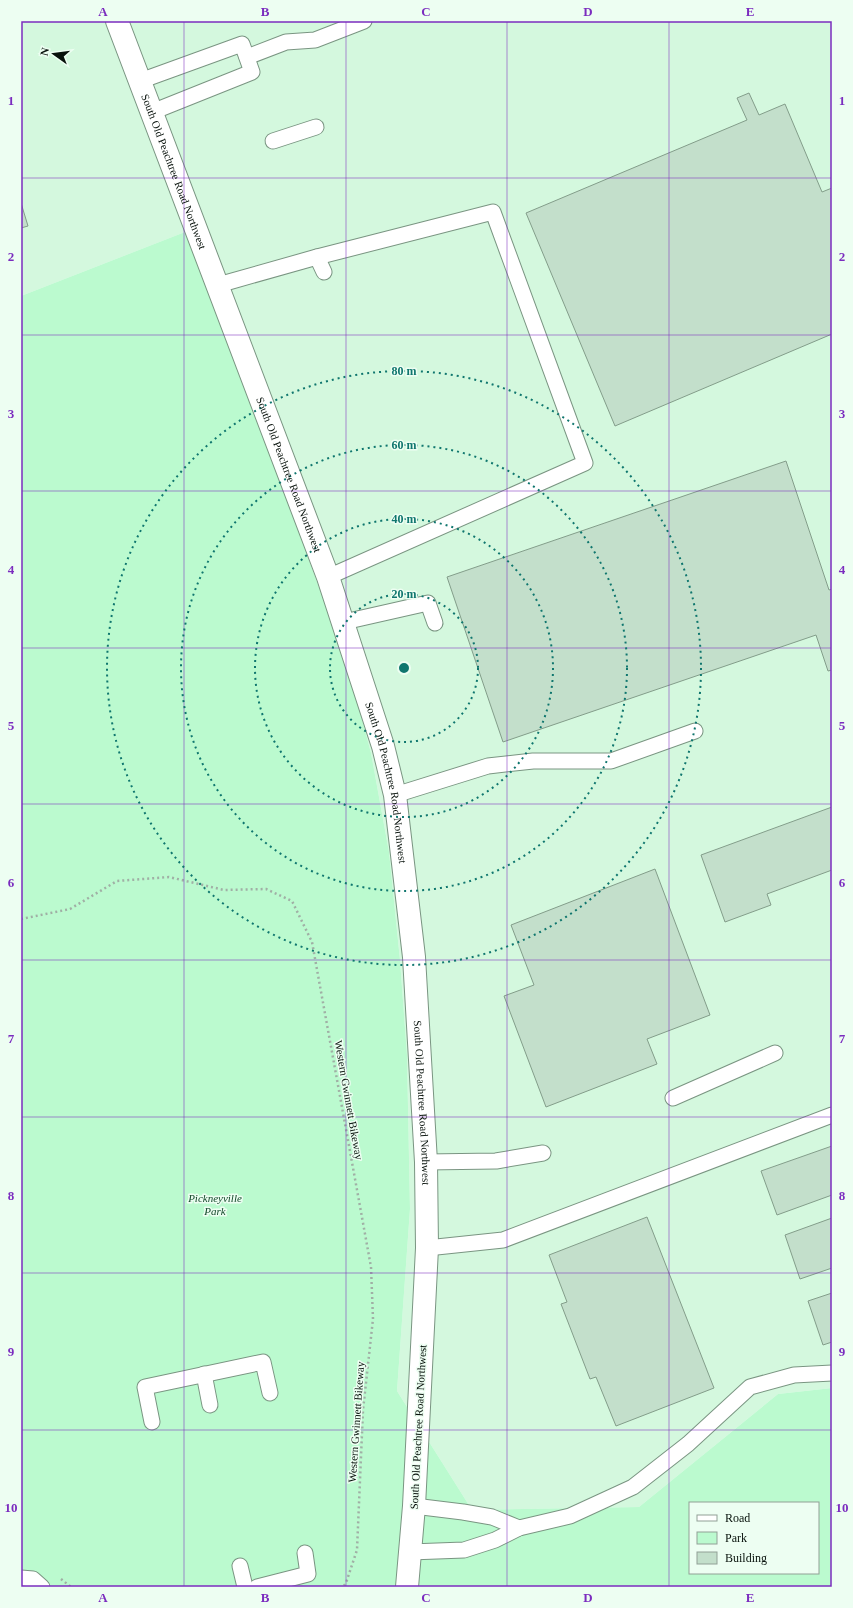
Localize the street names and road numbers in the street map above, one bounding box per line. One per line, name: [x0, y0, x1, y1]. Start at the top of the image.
street label: South Old Peachtree Road Northwest: [139, 92, 209, 251]
street label: South Old Peachtree Road Northwest: [254, 395, 324, 554]
street label: South Old Peachtree Road Northwest: [363, 700, 409, 864]
street label: South Old Peachtree Road Northwest: [412, 1020, 432, 1185]
street label: Western Gwinnett Bikeway: [333, 1039, 366, 1161]
street label: South Old Peachtree Road Northwest: [408, 1344, 428, 1510]
street label: Western Gwinnett Bikeway: [346, 1361, 366, 1483]

